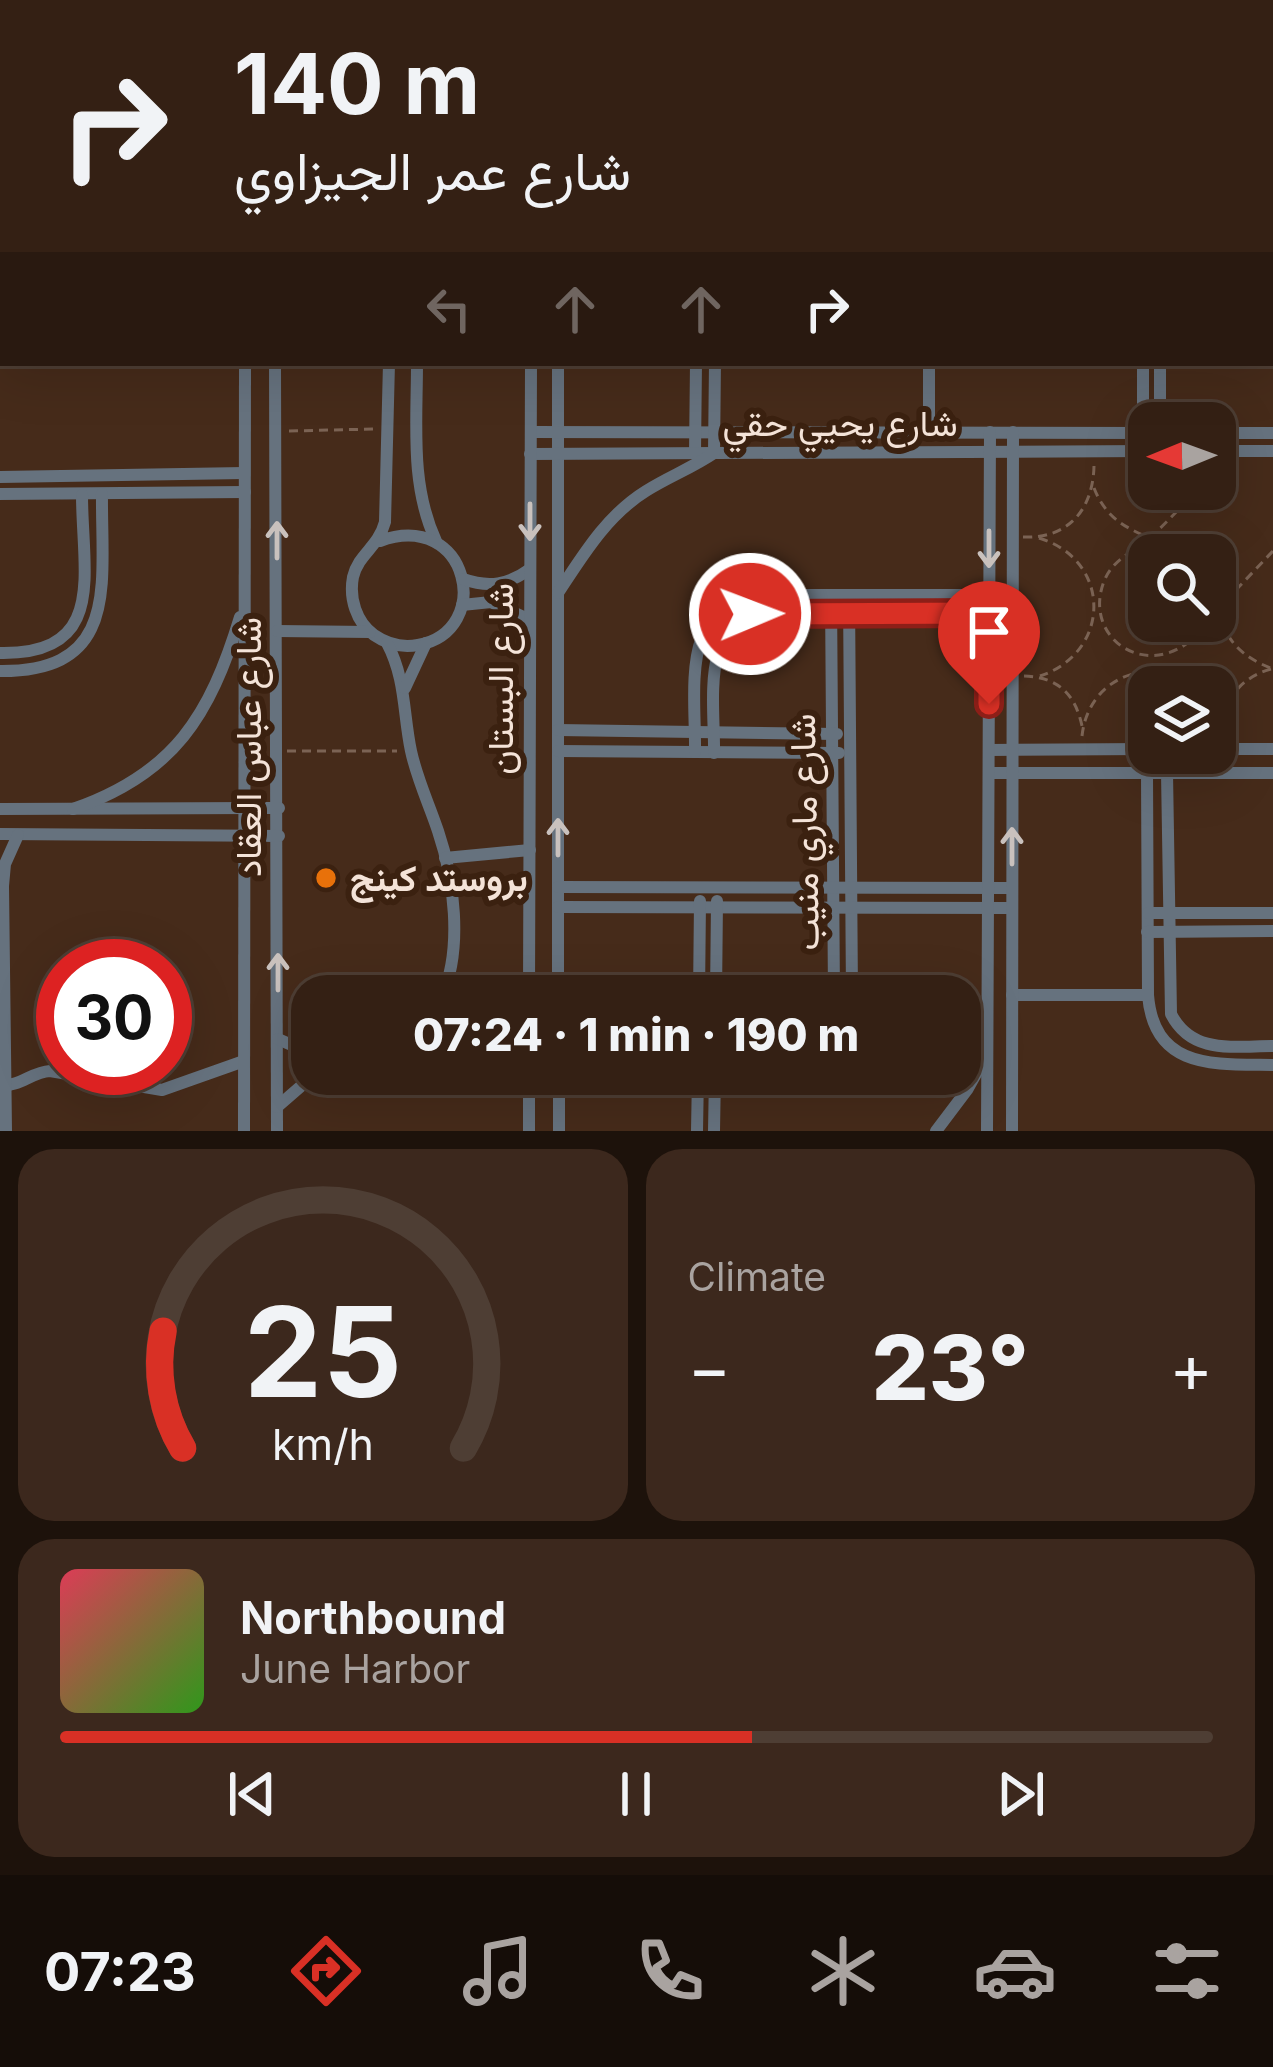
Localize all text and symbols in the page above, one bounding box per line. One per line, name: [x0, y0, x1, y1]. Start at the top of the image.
text: 140 m: [234, 33, 480, 134]
icon: right: [36, 48, 192, 204]
text: شارع عمر الجيزاوي: [234, 138, 631, 203]
icon: left: [416, 276, 482, 342]
icon: ahead: [542, 276, 608, 342]
icon: ahead: [668, 276, 734, 342]
icon: right: [794, 276, 860, 342]
street label: شارع يحيي حقي: [722, 401, 958, 453]
north arrow: [1128, 402, 1236, 510]
map controls: [1128, 402, 1236, 774]
one-way arrow: [519, 502, 541, 541]
one-way arrow: [265, 521, 288, 560]
one-way arrow: [978, 529, 1001, 568]
button: search: [1128, 534, 1236, 642]
position arrow: [687, 551, 813, 677]
pin: [938, 581, 1040, 704]
street label: شارع البستان: [478, 583, 525, 775]
icon: arrive: [956, 599, 1022, 665]
street label: شارع عباس العقاد: [226, 617, 273, 877]
button: layers: [1128, 666, 1236, 774]
street label: شارع ماري منيب: [780, 713, 836, 951]
one-way arrow: [547, 818, 569, 857]
one-way arrow: [1001, 827, 1023, 866]
place label: بروستد كينج: [350, 856, 528, 903]
marker: بروستد كينج: [313, 865, 339, 891]
speed limit sign: 30: [36, 939, 192, 1095]
one-way arrow: [267, 953, 289, 992]
text: 07:24 · 1 min · 190 m: [413, 1007, 859, 1062]
text: Climate: [688, 1253, 826, 1300]
text: 25: [244, 1276, 402, 1427]
text: 23°: [871, 1313, 1029, 1422]
text: −: [688, 1328, 731, 1408]
text: +: [1169, 1328, 1213, 1408]
text: km/h: [272, 1418, 374, 1470]
text: Northbound: [240, 1590, 506, 1645]
text: June Harbor: [240, 1645, 470, 1692]
icon: previous: [219, 1761, 285, 1827]
icon: pause: [603, 1761, 669, 1827]
icon: next: [988, 1761, 1054, 1827]
icon: directions: [284, 1929, 368, 2013]
icon: music: [456, 1929, 540, 2013]
icon: phone: [628, 1929, 712, 2013]
icon: climate: [801, 1929, 885, 2013]
icon: car: [973, 1929, 1057, 2013]
icon: filters: [1145, 1929, 1229, 2013]
text: 07:23: [44, 1939, 196, 2004]

